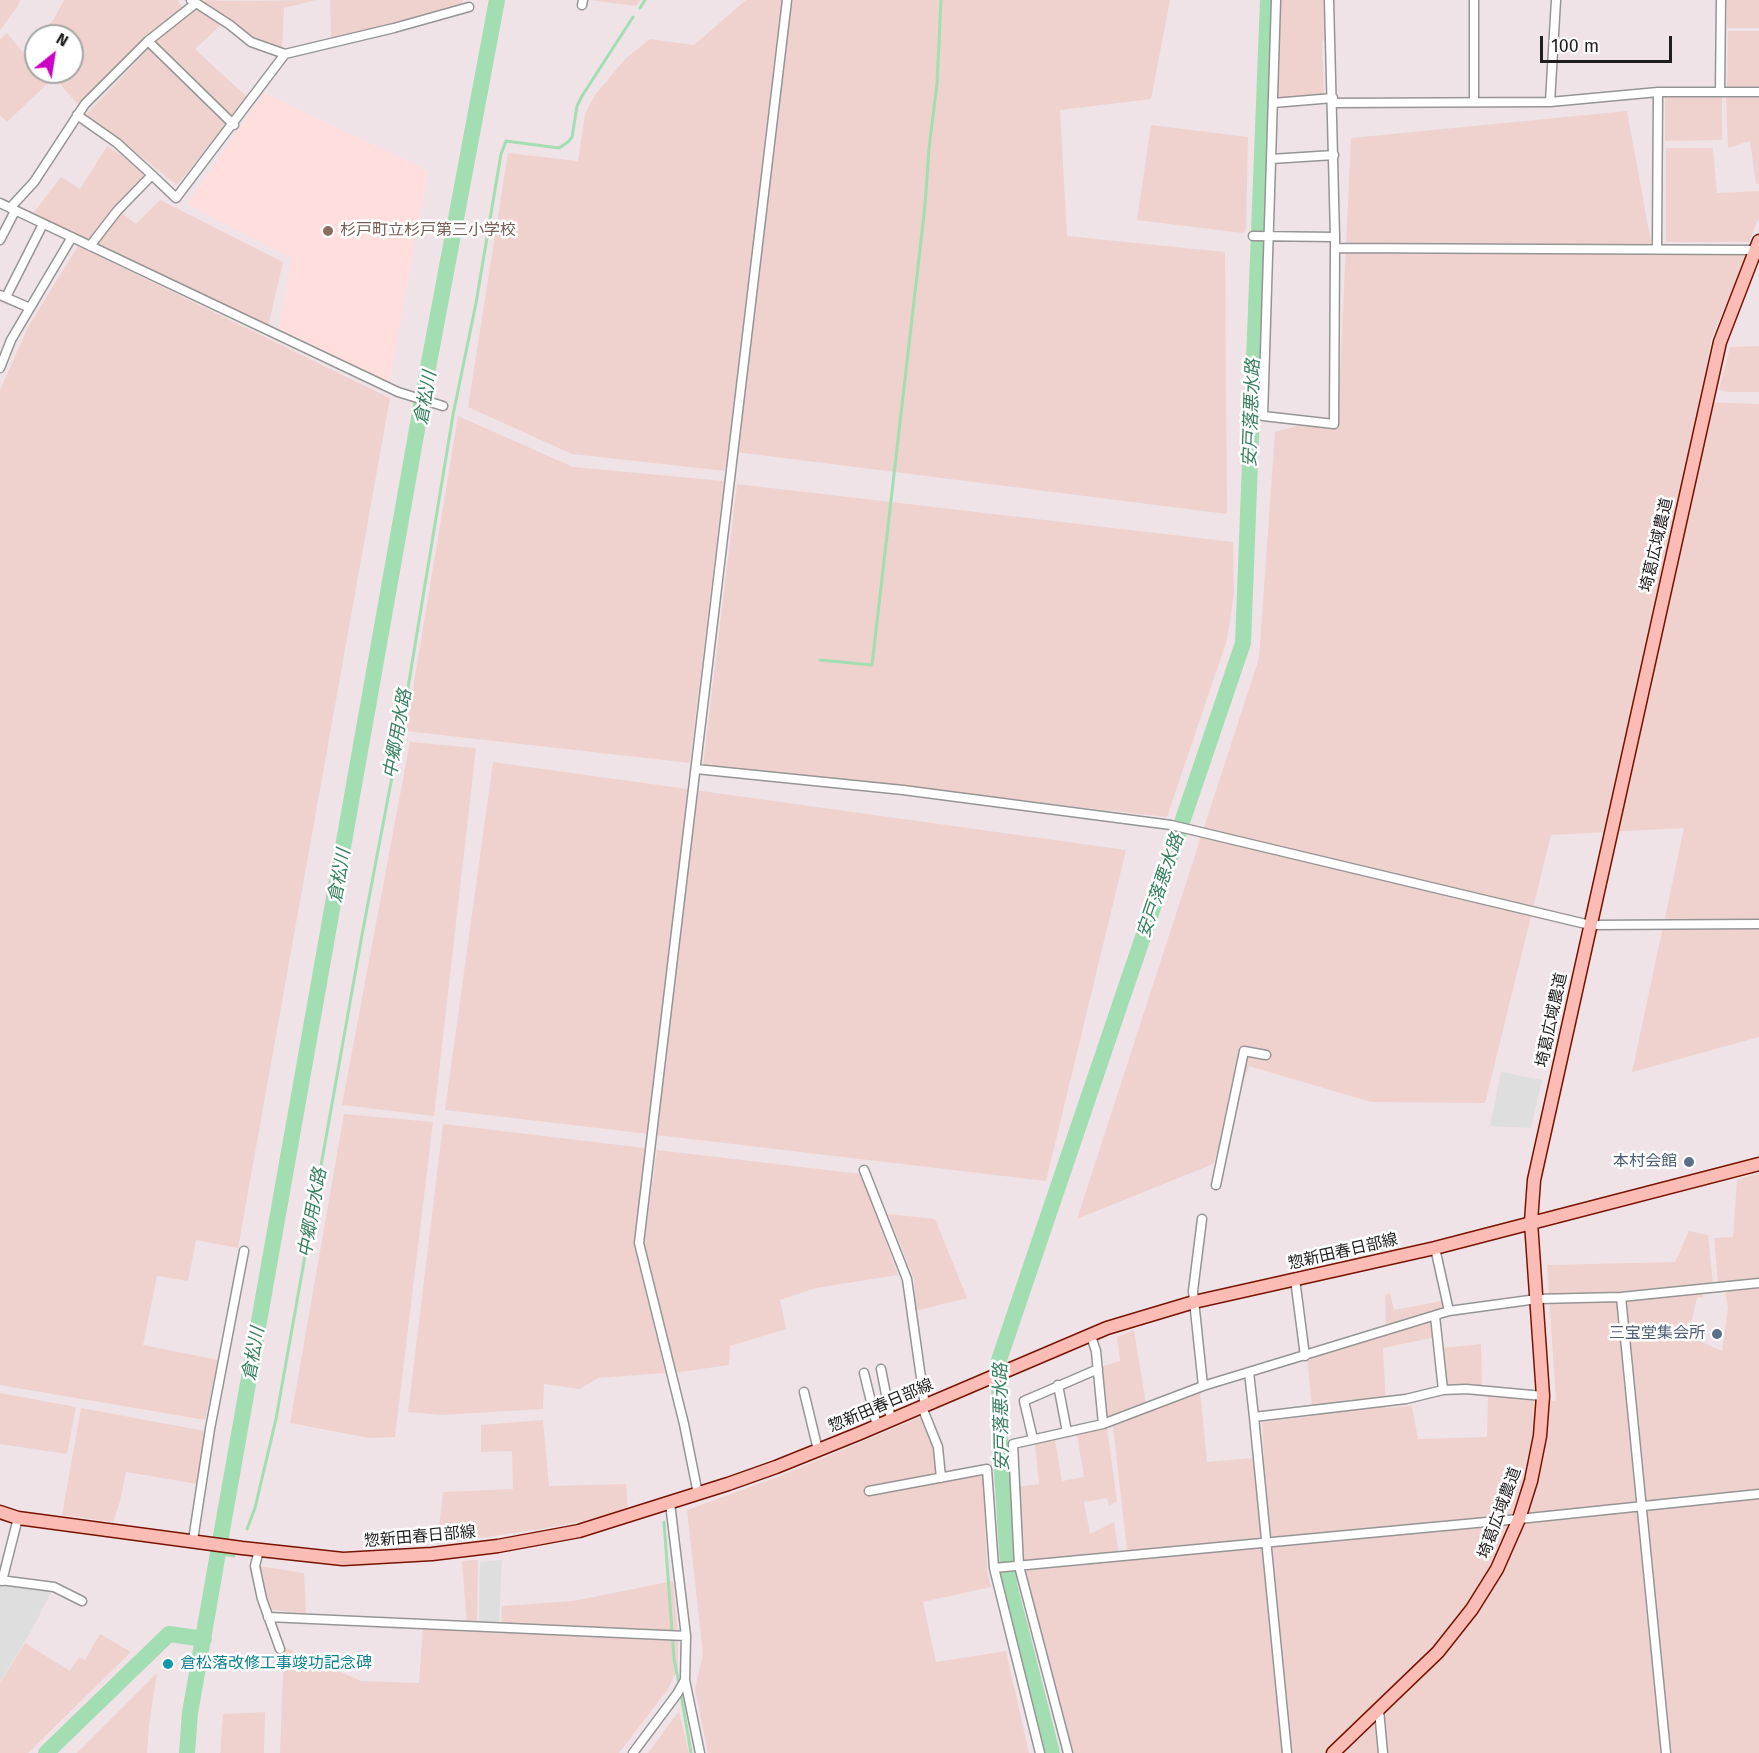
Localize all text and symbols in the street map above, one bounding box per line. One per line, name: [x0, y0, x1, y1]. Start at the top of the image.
north arrow: [24, 24, 84, 84]
scale bar: [1543, 24, 1675, 62]
text: N: [53, 29, 72, 51]
text: 100 m: [1551, 35, 1599, 57]
place label: 杉戸町立杉戸第三小学校: [340, 221, 516, 241]
marker: 杉戸町立杉戸第三小学校: [321, 224, 335, 238]
water label: 安戸落悪水路: [1239, 359, 1265, 467]
water label: 倉松川: [411, 370, 441, 426]
street label: 埼葛広域農道: [1637, 496, 1677, 594]
water label: 中郷用水路: [380, 688, 416, 780]
water label: 安戸落悪水路: [1133, 831, 1189, 941]
water label: 倉松川: [325, 848, 355, 904]
street label: 埼葛広域農道: [1533, 971, 1571, 1069]
place label: 本村会館: [1613, 1152, 1677, 1172]
marker: 本村会館: [1682, 1155, 1696, 1169]
water label: 中郷用水路: [295, 1167, 331, 1259]
street label: 惣新田春日部線: [1286, 1230, 1400, 1274]
place label: 三宝堂集会所: [1609, 1324, 1705, 1344]
water label: 倉松川: [239, 1326, 269, 1382]
marker: 三宝堂集会所: [1710, 1327, 1724, 1341]
water label: 安戸落悪水路: [990, 1363, 1014, 1471]
street label: 惣新田春日部線: [826, 1375, 936, 1437]
street label: 埼葛広域農道: [1475, 1465, 1525, 1561]
street label: 惣新田春日部線: [363, 1523, 477, 1551]
place label: 倉松落改修工事竣功記念碑: [180, 1654, 372, 1674]
marker: 倉松落改修工事竣功記念碑: [161, 1657, 175, 1671]

